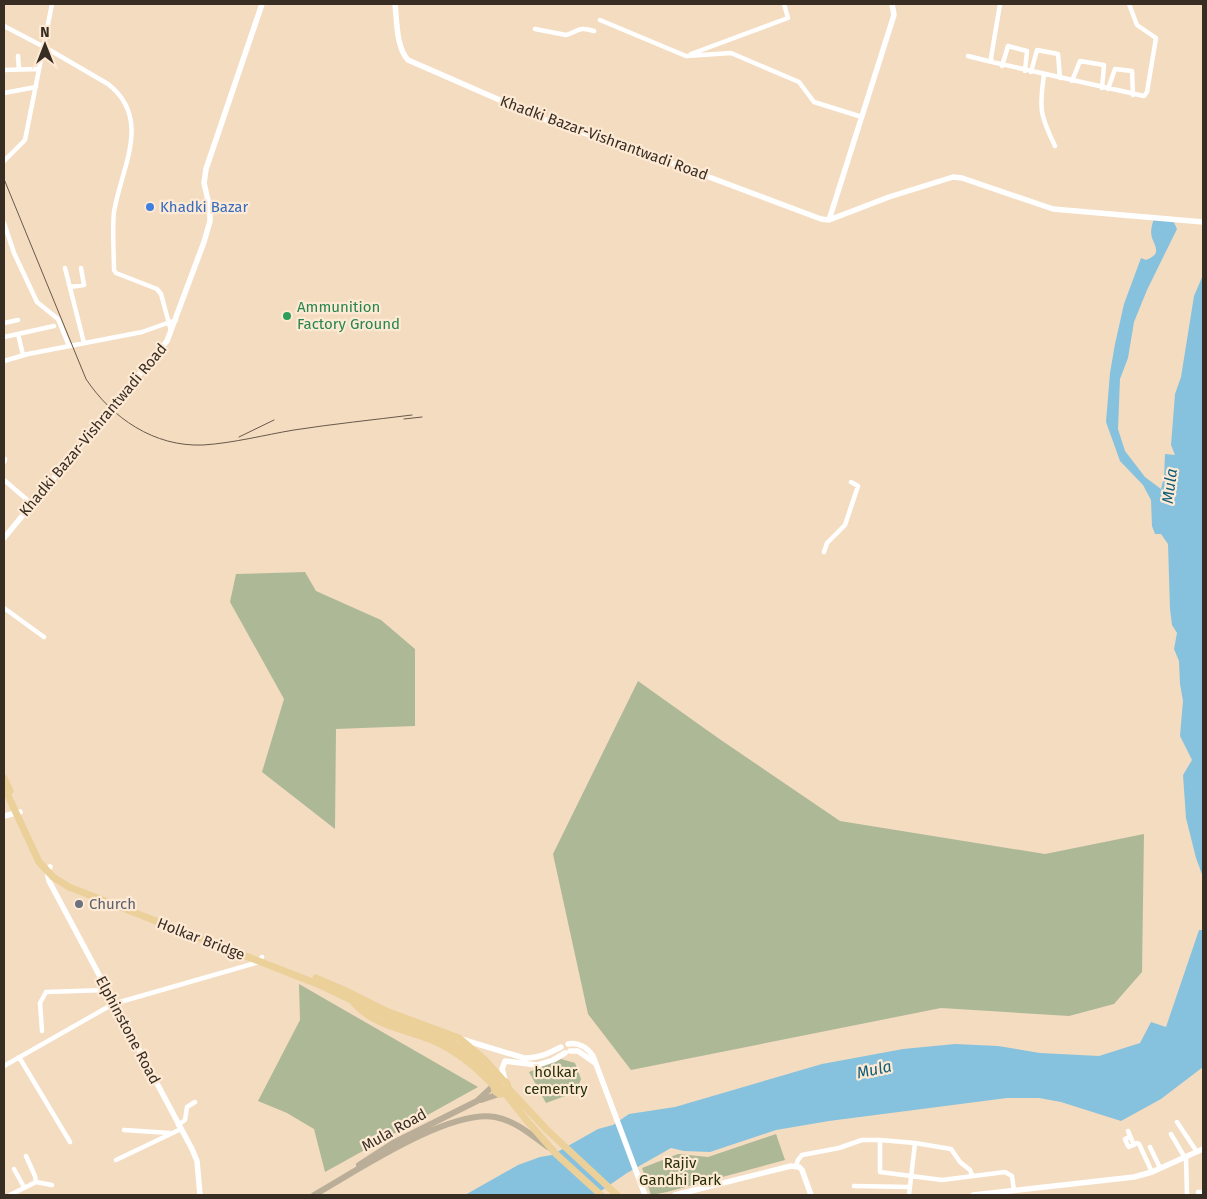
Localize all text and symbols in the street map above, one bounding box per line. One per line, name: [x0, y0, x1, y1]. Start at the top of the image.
north arrow: [20, 20, 70, 70]
text: N: [40, 24, 50, 41]
street label: Khadki Bazar-Vishrantwadi Road: [498, 92, 710, 184]
place label: Khadki Bazar: [160, 198, 248, 216]
marker: Khadki Bazar: [144, 201, 156, 213]
place label: Ammunition Factory Ground: [297, 298, 400, 333]
marker: Ammunition Factory Ground: [281, 310, 293, 322]
street label: Khadki Bazar-Vishrantwadi Road: [15, 340, 171, 520]
water label: Mula: [1158, 467, 1181, 505]
place label: Church: [89, 895, 136, 913]
marker: Church: [73, 898, 85, 910]
street label: Holkar Bridge: [155, 914, 247, 964]
street label: Elphinstone Road: [92, 973, 164, 1087]
water label: Mula: [855, 1057, 893, 1082]
park label: holkar cementry: [524, 1063, 588, 1098]
street label: Mula Road: [358, 1105, 430, 1155]
park label: Rajiv Gandhi Park: [639, 1154, 721, 1189]

